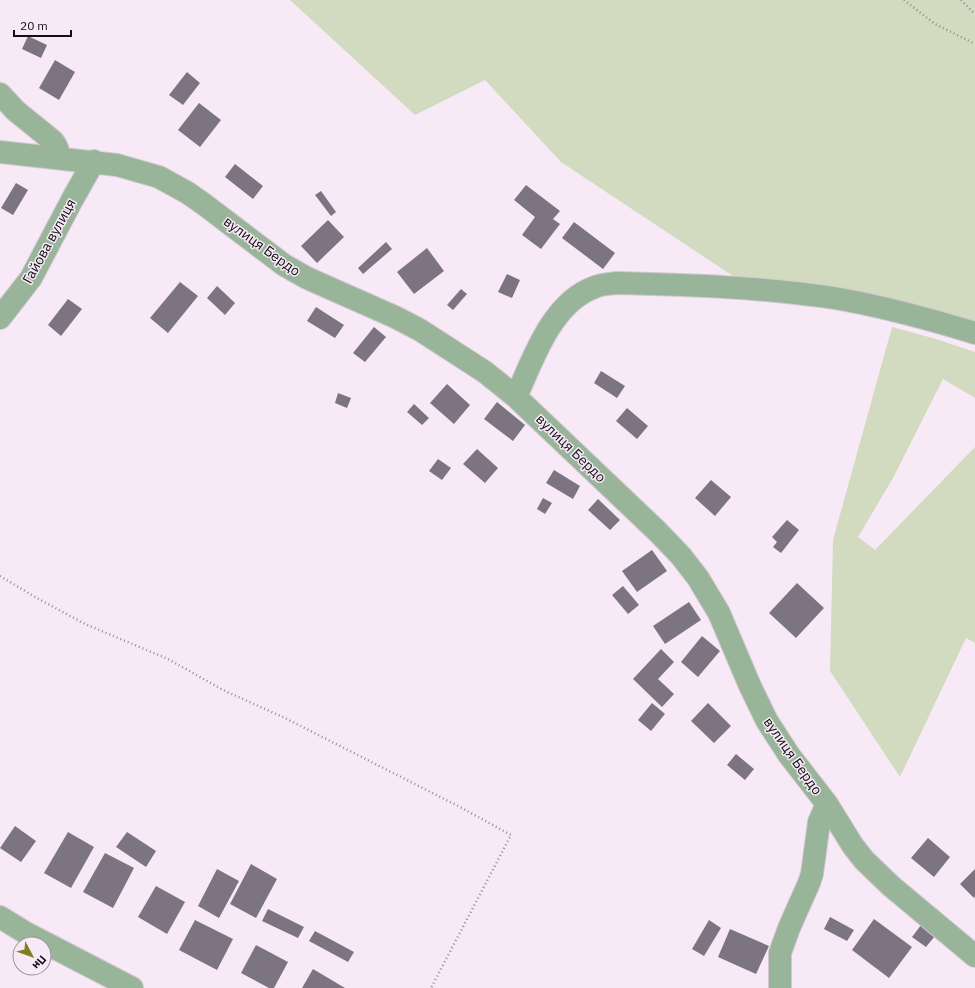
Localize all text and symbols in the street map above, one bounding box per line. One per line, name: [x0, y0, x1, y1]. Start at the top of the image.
scale bar: [14, 12, 71, 38]
text: 20 m: [20, 18, 48, 33]
street label: Гайова вулиця: [18, 195, 80, 287]
street label: вулиця Бердо: [220, 212, 304, 280]
street label: вулиця Бердо: [532, 410, 610, 486]
street label: вулиця Бердо: [760, 714, 826, 798]
north arrow: [12, 936, 52, 976]
text: Пн: [29, 952, 50, 973]

